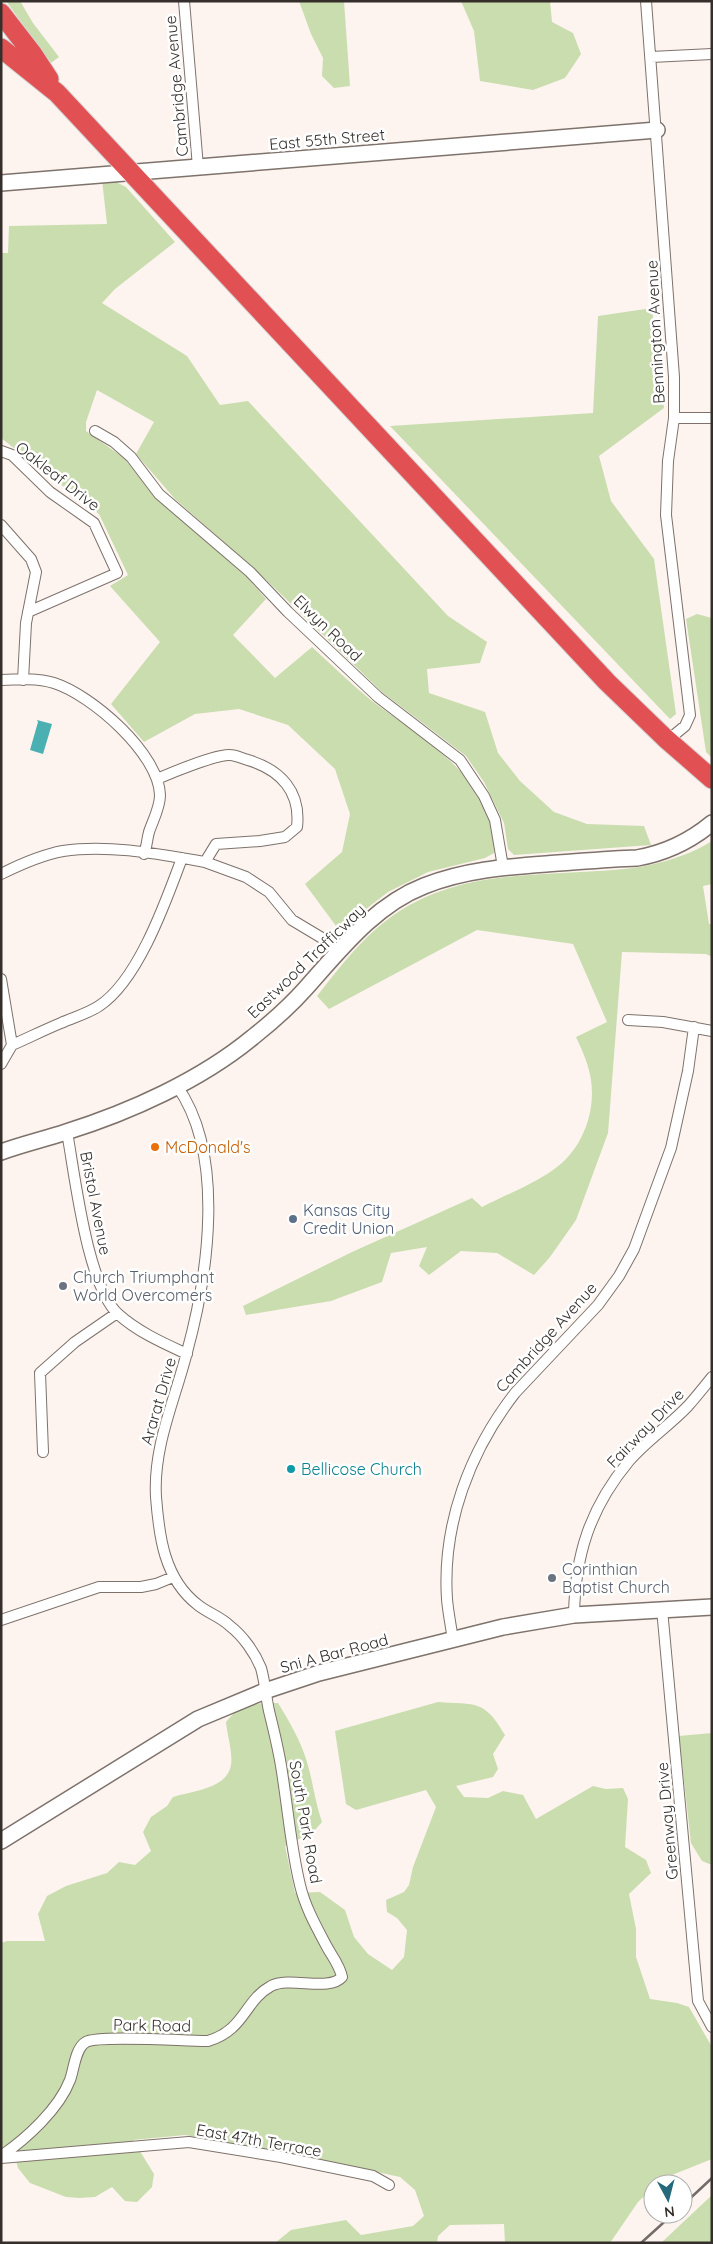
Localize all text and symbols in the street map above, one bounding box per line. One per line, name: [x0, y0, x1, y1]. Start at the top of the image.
street label: Cambridge Avenue: [160, 15, 192, 157]
street label: East 55th Street: [268, 124, 386, 154]
street label: Bennington Avenue: [641, 260, 669, 404]
street label: Oakleaf Drive: [12, 437, 104, 515]
street label: Elwyn Road: [290, 591, 366, 665]
street label: Eastwood Trafficway: [243, 900, 369, 1022]
place label: McDonald's: [165, 1137, 251, 1157]
marker: McDonald's: [149, 1141, 161, 1153]
street label: Bristol Avenue: [76, 1149, 116, 1257]
place label: Kansas City Credit Union: [303, 1200, 394, 1238]
marker: Kansas City Credit Union: [287, 1213, 299, 1225]
place label: Church Triumphant World Overcomers: [73, 1267, 214, 1305]
street label: Cambridge Avenue: [491, 1278, 601, 1396]
marker: Church Triumphant World Overcomers: [57, 1280, 69, 1292]
street label: Ararat Drive: [136, 1355, 180, 1447]
street label: Fairway Drive: [602, 1384, 688, 1472]
place label: Bellicose Church: [301, 1459, 422, 1479]
marker: Bellicose Church: [285, 1463, 297, 1475]
place label: Corinthian Baptist Church: [562, 1559, 670, 1597]
marker: Corinthian Baptist Church: [546, 1572, 558, 1584]
street label: Sni A Bar Road: [278, 1629, 390, 1677]
street label: South Park Road: [285, 1759, 327, 1885]
street label: Greenway Drive: [652, 1761, 682, 1881]
street label: Park Road: [113, 2014, 191, 2036]
street label: East 47th Terrace: [195, 2119, 323, 2161]
north arrow: [643, 2174, 693, 2224]
text: N: [663, 2202, 676, 2221]

